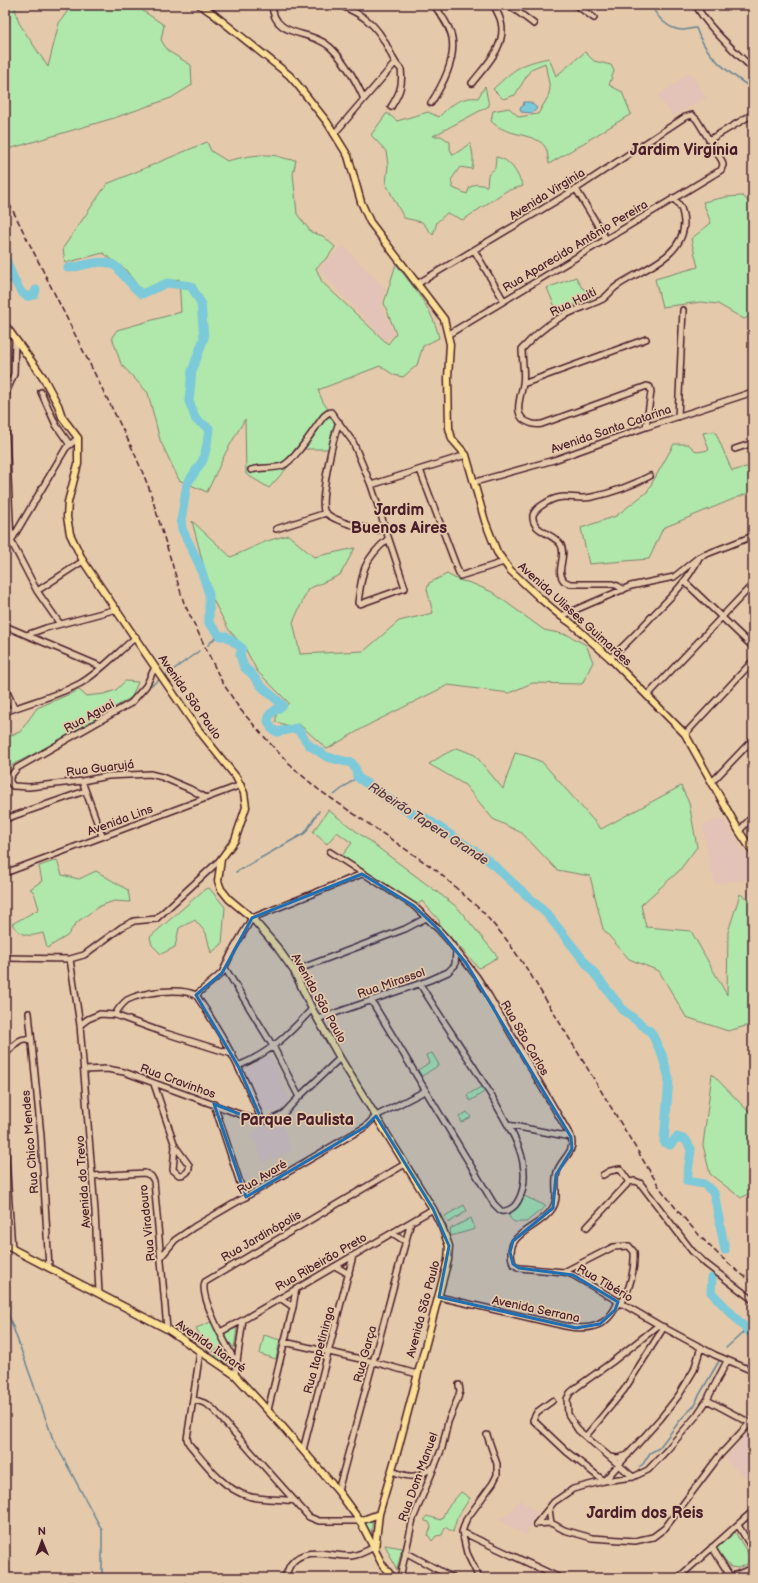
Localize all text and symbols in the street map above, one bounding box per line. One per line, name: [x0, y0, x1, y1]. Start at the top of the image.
district label: Jardim Virgínia: [630, 141, 738, 160]
street label: Avenida Virginia: [507, 165, 588, 224]
street label: Rua Aparecido Antônio Pereira: [500, 197, 651, 296]
street label: Rua Haiti: [547, 285, 599, 320]
street label: Avenida Santa Catarina: [549, 402, 674, 457]
district label: Jardim Buenos Aires: [351, 501, 447, 538]
street label: Avenida Ulisses Guimarães: [515, 559, 635, 669]
street label: Avenida São Paulo: [155, 652, 225, 743]
street label: Rua Aguai: [61, 696, 117, 736]
street label: Rua Guarujá: [65, 757, 135, 780]
water label: Ribeirão Tapera Grande: [365, 779, 492, 869]
street label: Avenida Lins: [85, 802, 155, 839]
street label: Avenida São Paulo: [288, 951, 349, 1046]
street label: Rua Mirassol: [355, 965, 427, 1002]
street label: Rua São Carlos: [497, 998, 552, 1079]
street label: Rua Cravinhos: [138, 1061, 218, 1102]
street label: Rua Chico Mendes: [18, 1090, 42, 1194]
district label: Parque Paulista: [240, 1111, 354, 1130]
street label: Avenida do Trevo: [73, 1135, 94, 1229]
street label: Rua Avaré: [234, 1157, 290, 1198]
street label: Rua Viradouro: [136, 1184, 159, 1262]
street label: Rua Jardinópolis: [219, 1207, 304, 1265]
street label: Rua Ribeirão Preto: [273, 1230, 370, 1295]
street label: Avenida São Paulo: [403, 1259, 444, 1359]
street label: Rua Tibério: [574, 1261, 636, 1306]
street label: Avenida Serrana: [491, 1293, 581, 1326]
street label: Rua Itapetininga: [301, 1305, 338, 1395]
street label: Avenida Itararé: [173, 1317, 249, 1376]
street label: Rua Garça: [351, 1324, 380, 1384]
street label: Rua Dom Manuel: [395, 1430, 442, 1524]
district label: Jardim dos Reis: [586, 1504, 704, 1523]
north arrow: [22, 1521, 62, 1561]
text: N: [38, 1525, 46, 1538]

